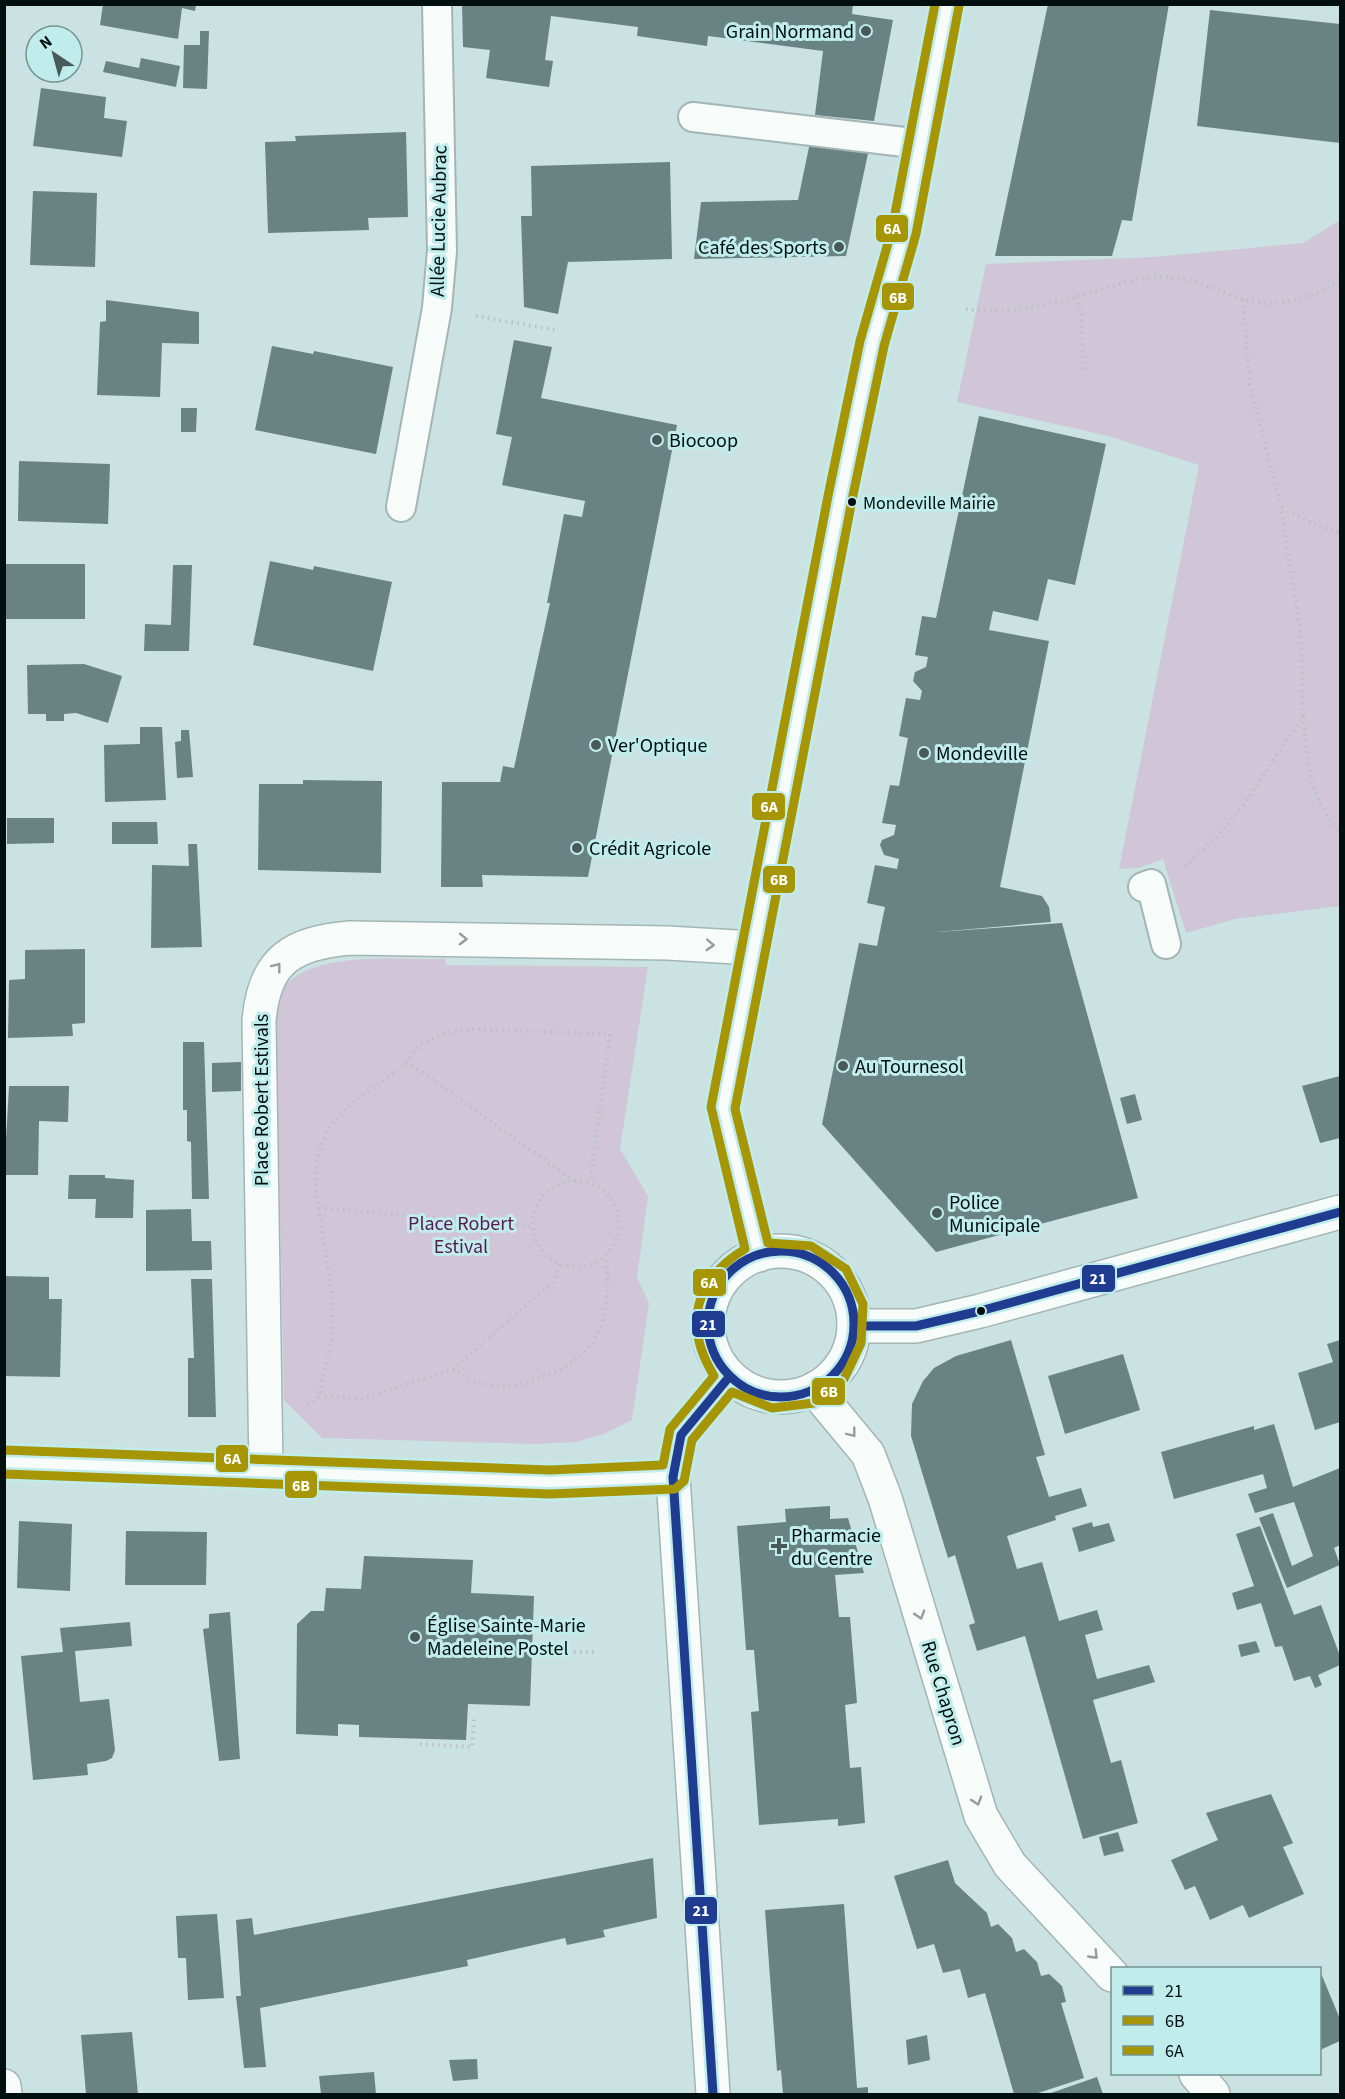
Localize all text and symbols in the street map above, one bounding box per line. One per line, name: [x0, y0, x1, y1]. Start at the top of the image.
place label: Grain Normand: [726, 18, 854, 46]
north arrow: [24, 24, 84, 84]
marker: Grain Normand: [859, 24, 873, 38]
text: N: [35, 31, 57, 55]
street label: Allée Lucie Aubrac: [424, 145, 454, 297]
line badge: 6A: [875, 214, 909, 243]
text: 6A: [883, 218, 902, 240]
place label: Café des Sports: [698, 234, 827, 262]
marker: Café des Sports: [832, 240, 846, 254]
line badge: 6B: [881, 282, 915, 311]
text: 6B: [889, 287, 907, 309]
place label: Biocoop: [669, 427, 738, 455]
marker: Biocoop: [650, 433, 664, 447]
place label: Mondeville Mairie: [863, 491, 996, 516]
marker: Mondeville Mairie: [846, 496, 858, 508]
place label: Ver'Optique: [608, 732, 708, 760]
marker: Ver'Optique: [589, 738, 603, 752]
place label: Mondeville: [936, 740, 1028, 768]
marker: Mondeville: [917, 746, 931, 760]
line badge: 6A: [751, 792, 786, 821]
text: 6A: [760, 796, 779, 818]
place label: Crédit Agricole: [589, 835, 711, 863]
marker: Crédit Agricole: [570, 841, 584, 855]
line badge: 6B: [762, 865, 796, 894]
text: 6B: [770, 869, 788, 891]
one-way arrow: [459, 933, 468, 946]
one-way arrow: [706, 939, 715, 952]
one-way arrow: [270, 962, 281, 973]
street label: Place Robert Estivals: [248, 1014, 276, 1186]
place label: Au Tournesol: [855, 1053, 964, 1081]
marker: Au Tournesol: [836, 1059, 850, 1073]
place label: Police Municipale: [949, 1189, 1040, 1240]
marker: Police Municipale: [930, 1206, 944, 1220]
park label: Place Robert Estival: [408, 1210, 514, 1261]
line badge: 21: [1081, 1264, 1116, 1293]
line badge: 6A: [692, 1268, 727, 1297]
text: 21: [1090, 1268, 1106, 1290]
text: 6A: [700, 1272, 719, 1294]
unlabelled marker: [975, 1305, 987, 1317]
line badge: 21: [691, 1310, 726, 1338]
text: 21: [700, 1314, 716, 1336]
line badge: 6B: [811, 1377, 846, 1406]
text: 6B: [820, 1381, 838, 1403]
one-way arrow: [845, 1427, 856, 1438]
line badge: 6A: [215, 1444, 249, 1473]
text: 6A: [223, 1448, 242, 1470]
line badge: 6B: [284, 1470, 318, 1499]
text: 6B: [292, 1475, 310, 1497]
place label: Pharmacie du Centre: [791, 1522, 881, 1573]
marker: Pharmacie du Centre: [772, 1539, 786, 1553]
one-way arrow: [913, 1609, 925, 1620]
place label: Église Sainte-Marie Madeleine Postel: [427, 1612, 586, 1663]
marker: Église Sainte-Marie Madeleine Postel: [408, 1630, 422, 1644]
street label: Rue Chapron: [914, 1637, 972, 1749]
one-way arrow: [970, 1795, 982, 1806]
line badge: 21: [684, 1896, 718, 1925]
text: 21: [693, 1900, 709, 1922]
one-way arrow: [1086, 1948, 1097, 1959]
legend: [1111, 1967, 1321, 2075]
text: 21: [1165, 1979, 1183, 2004]
text: 6B: [1165, 2009, 1185, 2034]
text: 6A: [1165, 2039, 1184, 2064]

